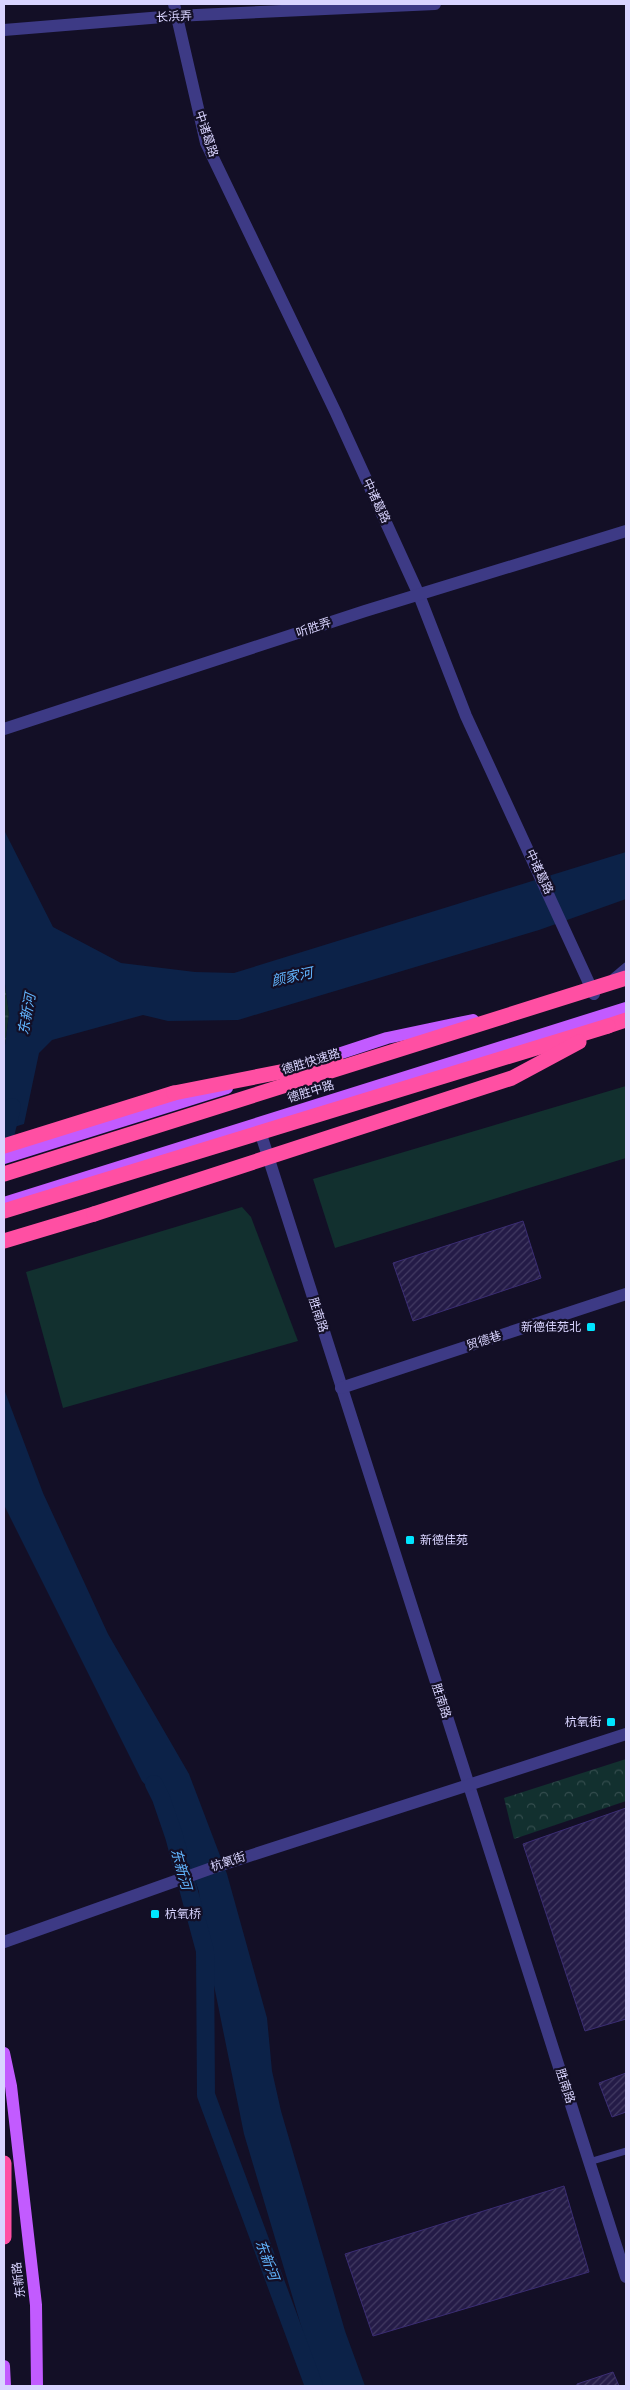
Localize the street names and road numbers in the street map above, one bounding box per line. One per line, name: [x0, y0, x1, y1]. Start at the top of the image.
street label: 长浜弄: [156, 9, 192, 25]
street label: 中诸葛路: [191, 109, 221, 159]
street label: 中诸葛路: [359, 476, 393, 526]
street label: 听胜弄: [295, 615, 333, 641]
street label: 中诸葛路: [522, 847, 556, 897]
street label: 德胜快速路: [280, 1046, 342, 1078]
street label: 德胜中路: [286, 1078, 336, 1106]
street label: 胜南路: [305, 1296, 331, 1334]
street label: 贸德巷: [465, 1328, 503, 1354]
street label: 胜南路: [428, 1682, 454, 1720]
street label: 杭氧街: [209, 1849, 247, 1875]
street label: 胜南路: [552, 2067, 578, 2105]
street label: 东新路: [9, 2261, 29, 2299]

